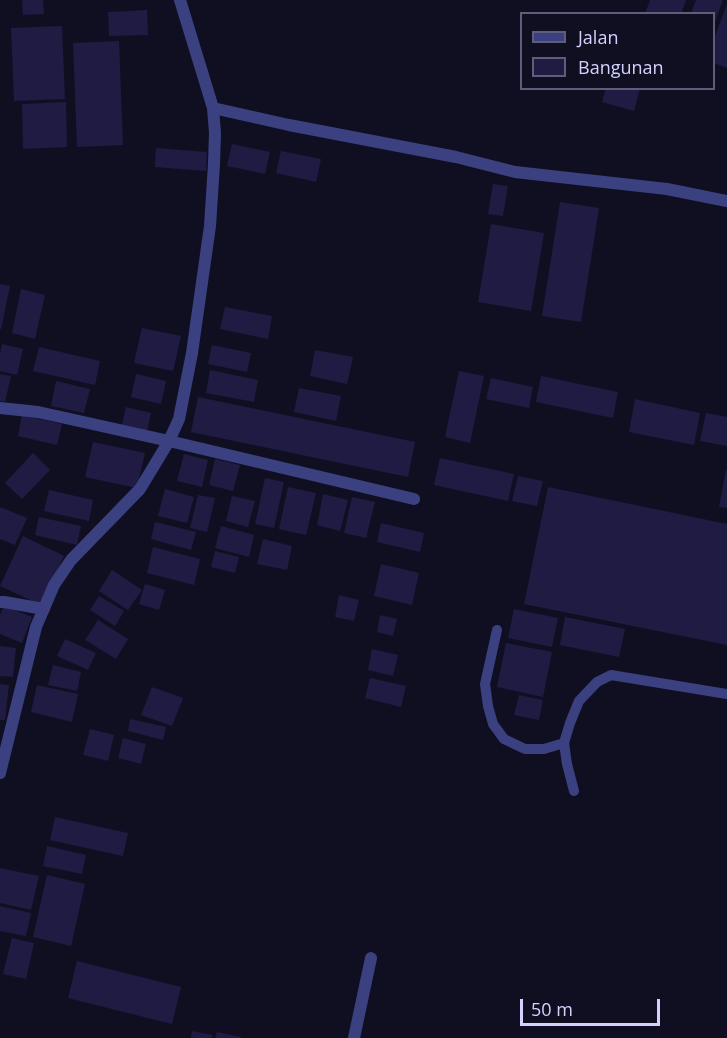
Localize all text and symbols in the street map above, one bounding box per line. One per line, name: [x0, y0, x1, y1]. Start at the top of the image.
legend: [520, 12, 715, 90]
text: Jalan: [578, 25, 618, 49]
text: Bangunan: [578, 55, 664, 79]
scale bar: [523, 987, 662, 1025]
text: 50 m: [531, 997, 573, 1021]

